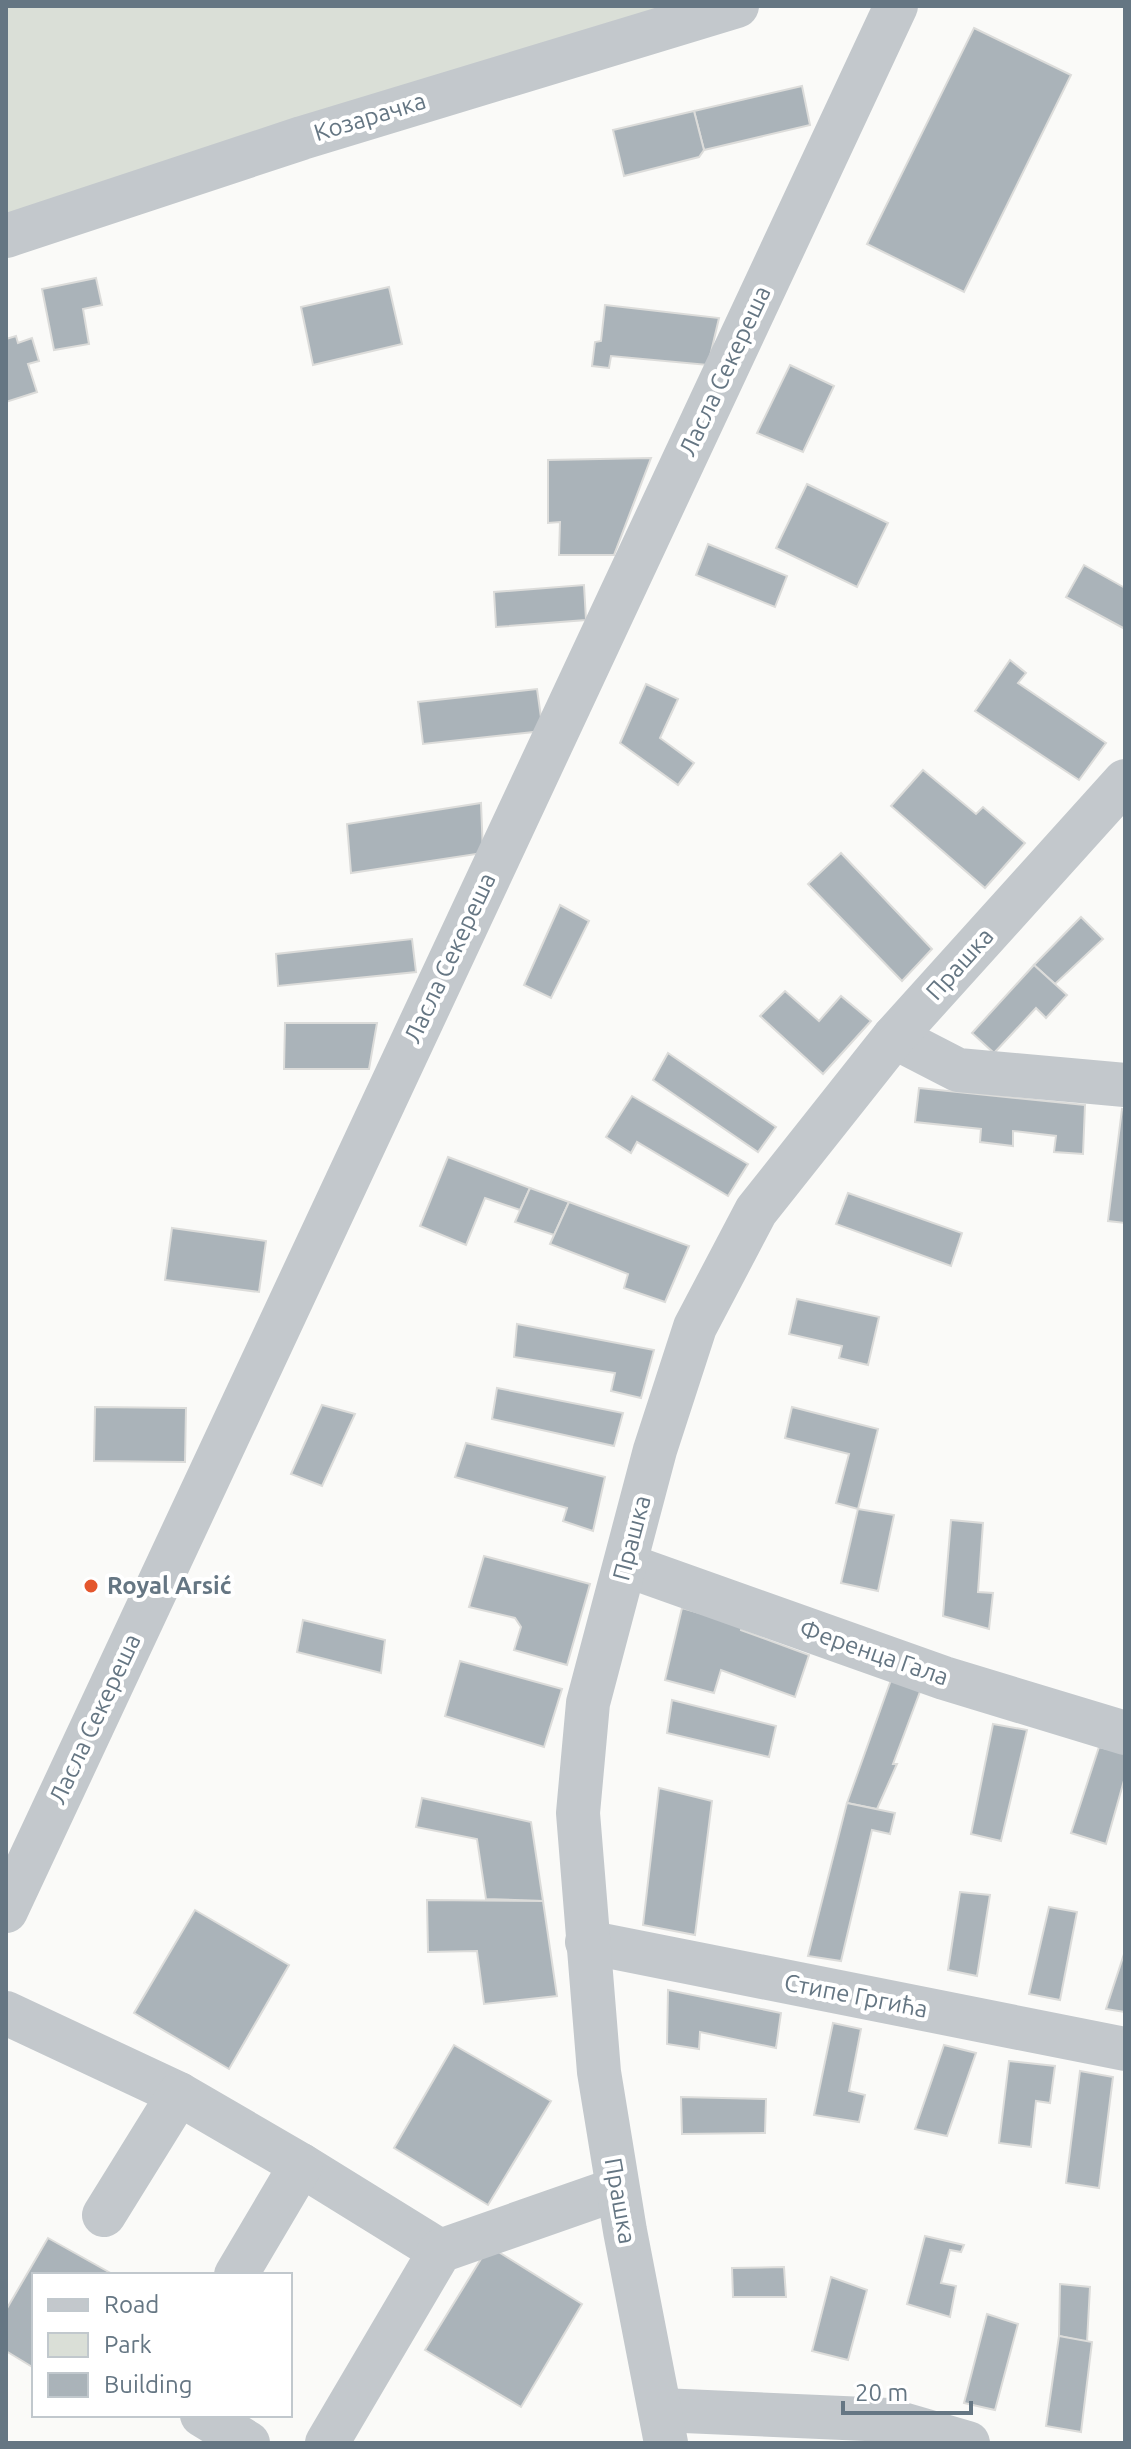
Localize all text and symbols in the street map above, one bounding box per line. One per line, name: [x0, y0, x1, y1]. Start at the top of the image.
street label: Козарачка: [311, 87, 429, 146]
street label: Ласла Секереша: [673, 281, 776, 460]
street label: Ласла Секереша: [398, 868, 501, 1047]
street label: Прашка: [920, 922, 999, 1005]
street label: Прашка: [607, 1492, 656, 1583]
place label: Royal Arsić: [107, 1572, 232, 1599]
marker: Royal Arsić: [82, 1577, 100, 1595]
street label: Ференца Гала: [796, 1614, 952, 1691]
street label: Ласла Секереша: [43, 1629, 146, 1808]
street label: Стипе Гргића: [782, 1968, 930, 2023]
street label: Прашка: [600, 2156, 641, 2246]
legend: [32, 2273, 292, 2417]
text: Road: [104, 2291, 159, 2318]
text: Park: [104, 2331, 152, 2358]
scale bar: [843, 2365, 971, 2415]
text: Building: [104, 2371, 192, 2398]
text: 20 m: [855, 2379, 908, 2406]

